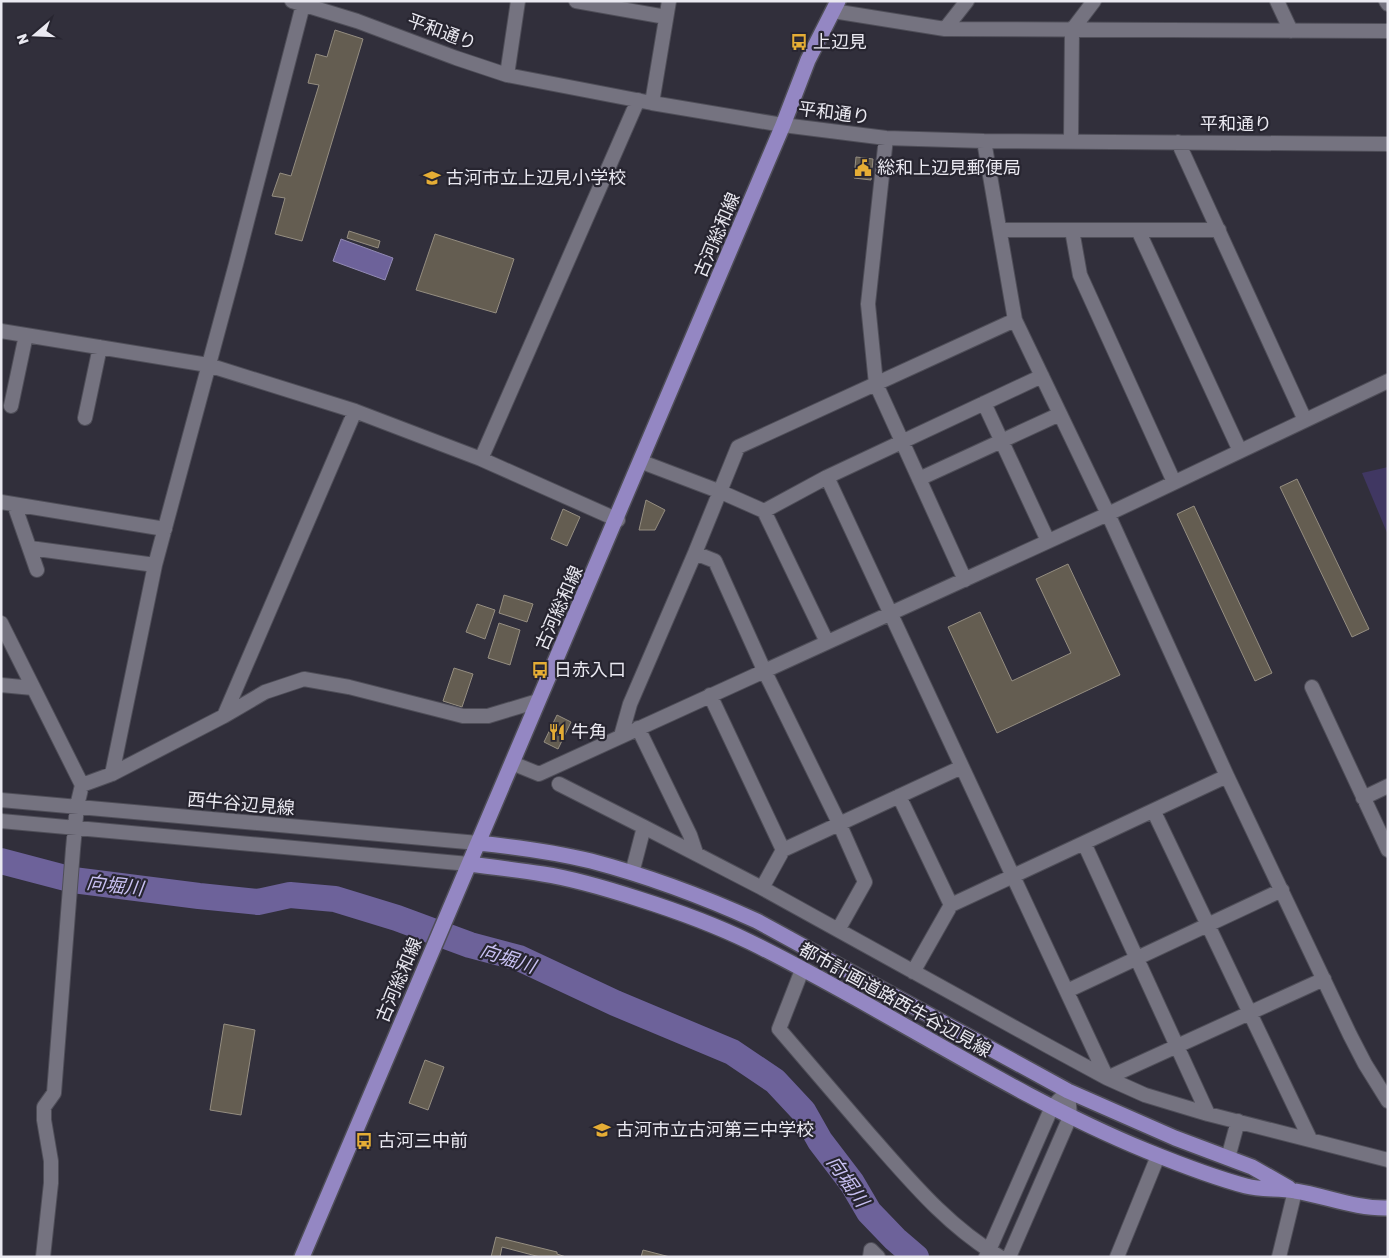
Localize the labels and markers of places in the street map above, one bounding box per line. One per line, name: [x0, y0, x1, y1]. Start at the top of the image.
place label: 上辺見: [813, 31, 867, 53]
bus stop icon: 上辺見: [789, 32, 809, 52]
place label: 総和上辺見郵便局: [877, 157, 1021, 179]
public building icon: 総和上辺見郵便局: [853, 158, 873, 178]
place label: 古河市立上辺見小学校: [446, 167, 626, 189]
school or university icon: 古河市立上辺見小学校: [422, 168, 442, 188]
place label: 日赤入口: [554, 659, 626, 681]
bus stop icon: 日赤入口: [530, 660, 550, 680]
place label: 牛角: [571, 721, 607, 743]
restaurant icon: 牛角: [547, 722, 567, 742]
place label: 古河市立古河第三中学校: [616, 1119, 814, 1141]
school or university icon: 古河市立古河第三中学校: [592, 1120, 612, 1140]
place label: 古河三中前: [378, 1130, 468, 1152]
bus stop icon: 古河三中前: [354, 1131, 374, 1151]

